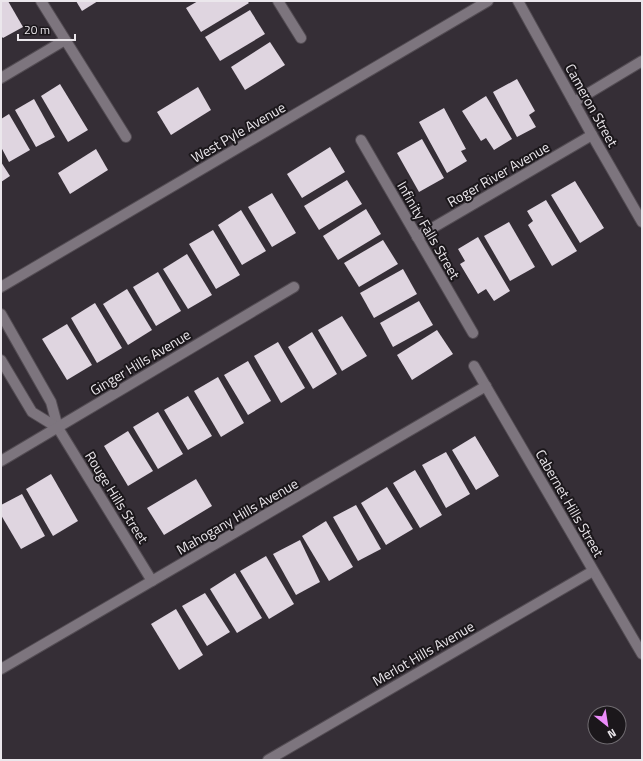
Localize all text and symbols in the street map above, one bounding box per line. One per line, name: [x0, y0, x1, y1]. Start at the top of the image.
scale bar: [18, 16, 75, 42]
text: 20 m: [24, 20, 50, 39]
street label: Cameron Street: [560, 60, 624, 150]
street label: West Pyle Avenue: [187, 96, 289, 168]
street label: Roger River Avenue: [443, 136, 553, 212]
street label: Infinity Falls Street: [392, 177, 466, 283]
street label: Ginger Hills Avenue: [86, 324, 194, 400]
street label: Cabernet Hills Street: [531, 445, 609, 561]
street label: Rouge Hills Street: [80, 447, 154, 547]
street label: Mahogany Hills Avenue: [172, 473, 302, 559]
street label: Merlot Hills Avenue: [368, 615, 478, 691]
north arrow: [587, 705, 627, 745]
text: N: [605, 725, 619, 742]

